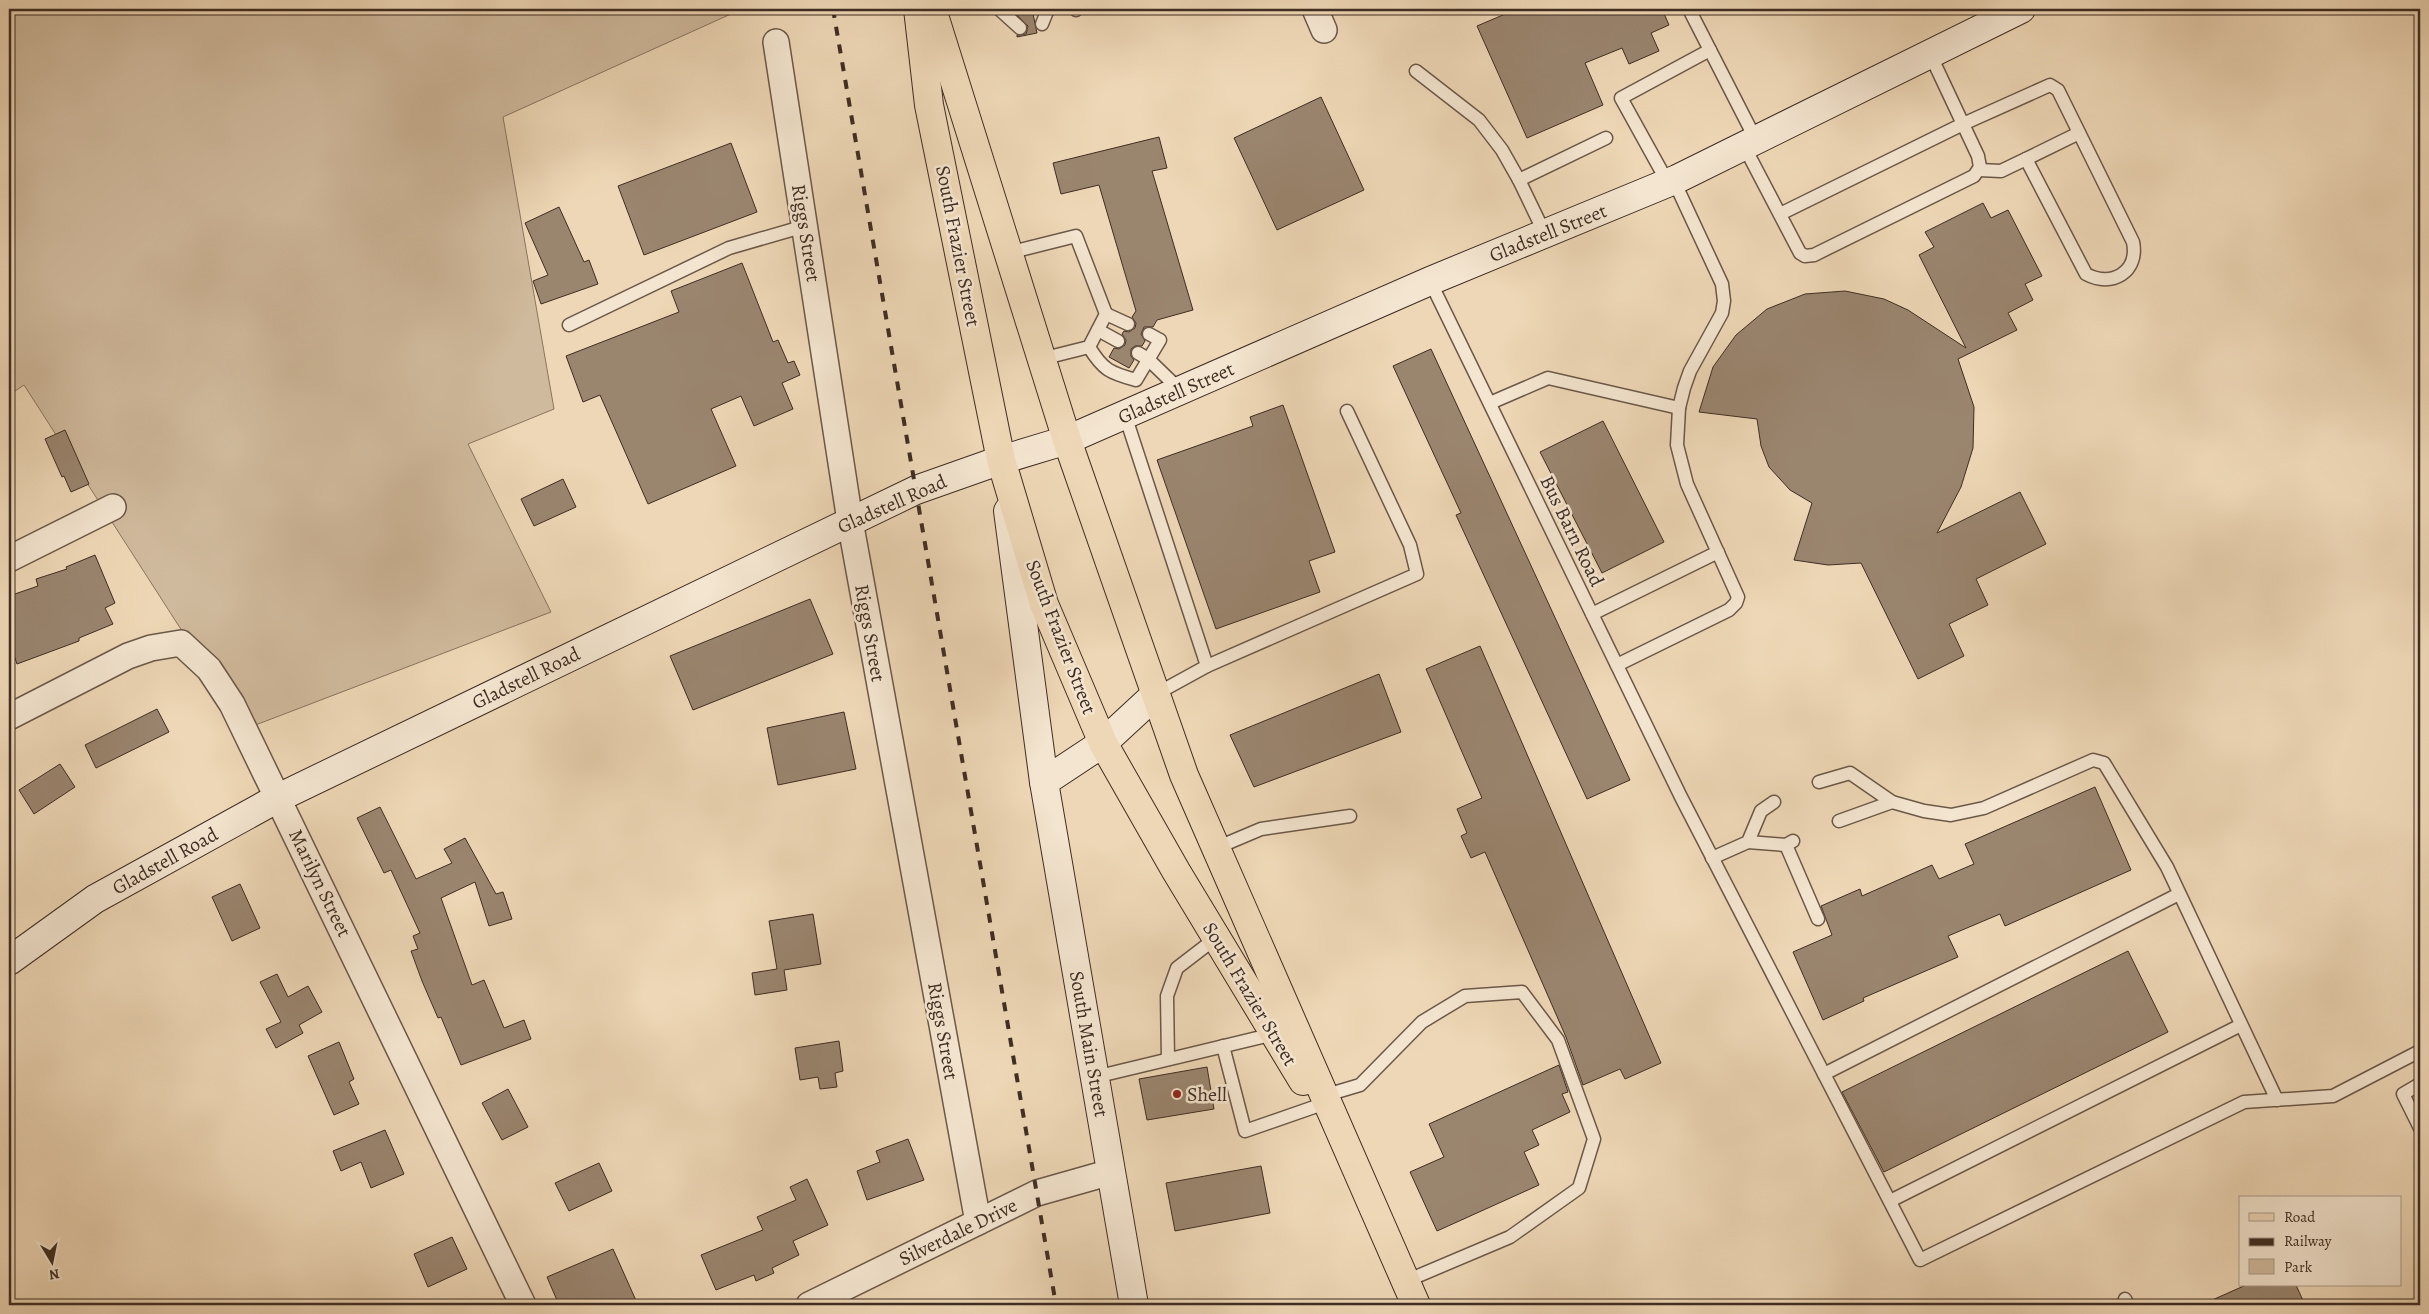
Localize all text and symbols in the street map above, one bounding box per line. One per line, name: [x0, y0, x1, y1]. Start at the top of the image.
street label: South Frazier Street: [929, 163, 987, 329]
street label: Riggs Street: [785, 182, 827, 284]
street label: Gladstell Street: [1485, 197, 1611, 269]
street label: Gladstell Street: [1114, 355, 1239, 431]
street label: Gladstell Road: [833, 468, 951, 540]
street label: Bus Barn Road: [1534, 471, 1611, 591]
street label: South Frazier Street: [1019, 556, 1103, 718]
street label: Riggs Street: [848, 582, 892, 684]
street label: Gladstell Road: [467, 640, 585, 716]
street label: Gladstell Road: [107, 821, 223, 901]
street label: Marilyn Street: [282, 824, 358, 942]
street label: South Frazier Street: [1196, 917, 1304, 1071]
street label: South Main Street: [1063, 969, 1115, 1120]
street label: Riggs Street: [921, 980, 965, 1082]
place label: Shell: [1187, 1081, 1227, 1108]
marker: Shell: [1171, 1088, 1183, 1100]
street label: Silverdale Drive: [894, 1192, 1022, 1272]
legend: [2239, 1196, 2402, 1286]
text: Road: [2284, 1207, 2316, 1227]
text: Railway: [2284, 1231, 2332, 1251]
north arrow: [28, 1236, 78, 1286]
text: Park: [2284, 1257, 2313, 1277]
text: N: [47, 1264, 61, 1285]

